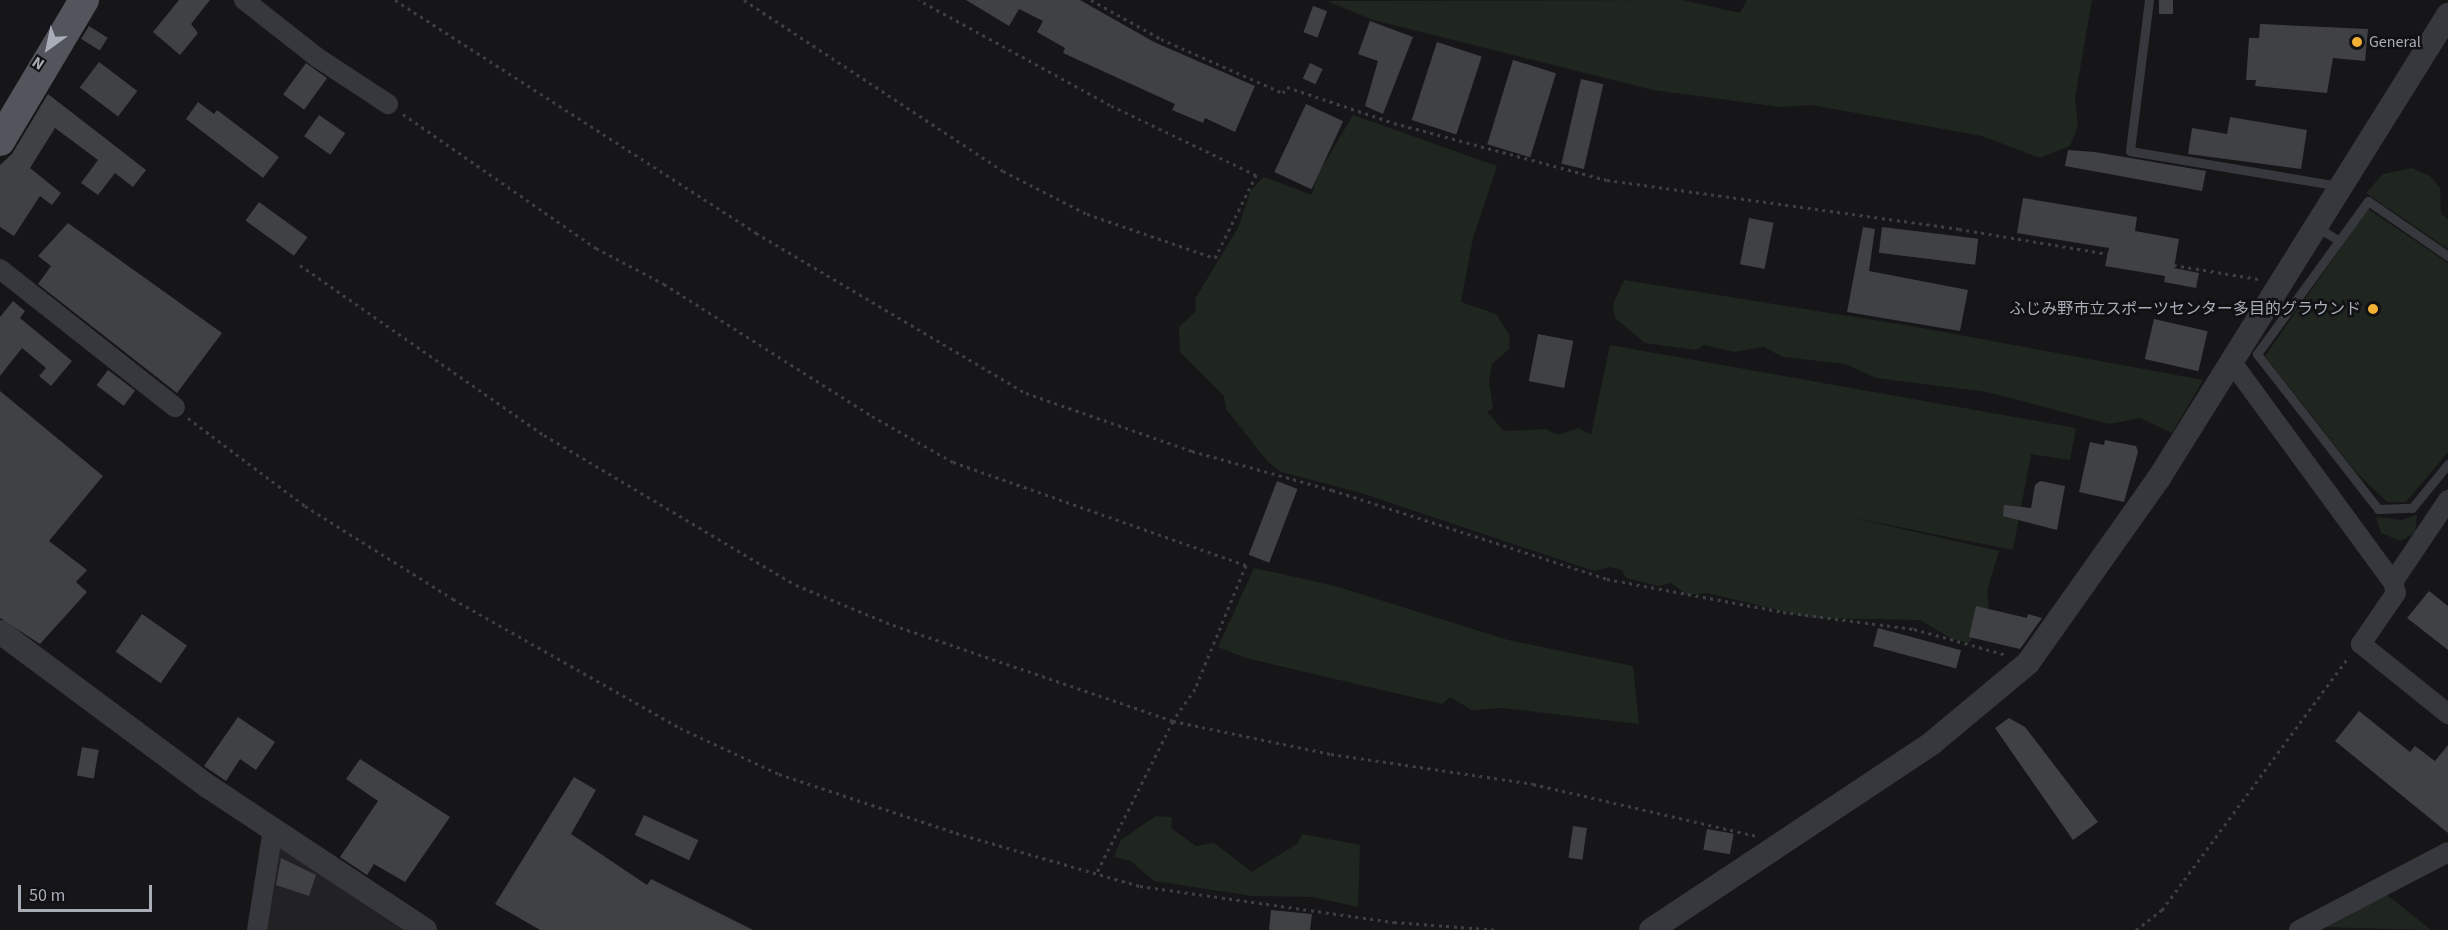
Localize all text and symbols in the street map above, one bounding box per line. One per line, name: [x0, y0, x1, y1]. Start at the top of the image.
north arrow: [18, 18, 78, 78]
place label: General: [2369, 32, 2421, 52]
marker: General: [2350, 35, 2364, 49]
text: N: [28, 51, 49, 75]
place label: ふじみ野市⽴スポーツセンター多⽬的グラウンド: [2009, 299, 2361, 319]
marker: ふじみ野市⽴スポーツセンター多⽬的グラウンド: [2366, 302, 2380, 316]
scale bar: [21, 873, 154, 911]
text: 50 m: [29, 883, 65, 908]

